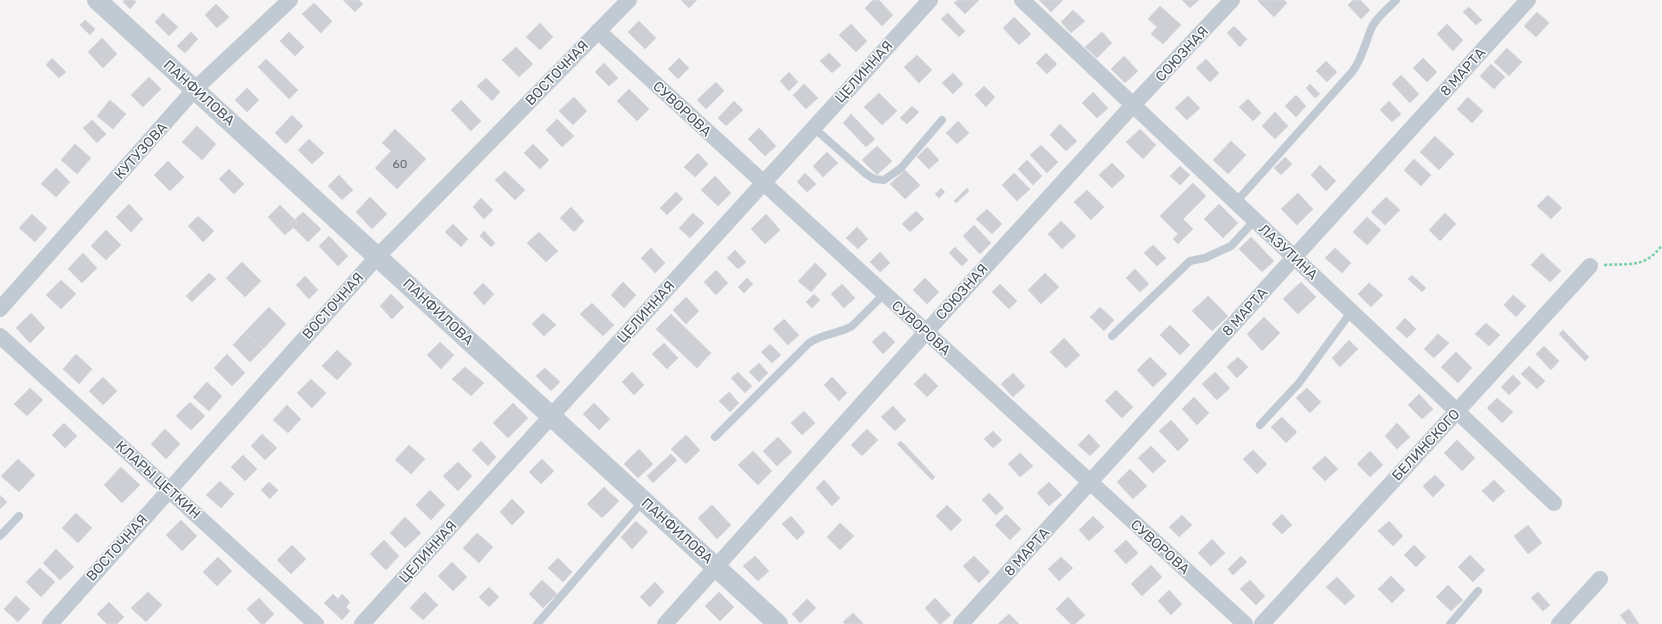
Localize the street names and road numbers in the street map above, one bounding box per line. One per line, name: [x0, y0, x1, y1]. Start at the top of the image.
street label: СОЮЗНАЯ: [1152, 23, 1212, 85]
street label: ВОСТОЧНАЯ: [522, 37, 592, 109]
street label: ЦЕЛИННАЯ: [832, 37, 896, 107]
street label: 8 МАРТА: [1437, 44, 1490, 100]
street label: ПАНФИЛОВА: [160, 57, 239, 130]
street label: СУВОРОВА: [649, 78, 715, 141]
street label: КУТУЗОВА: [111, 119, 171, 183]
street label: ЛАЗУТИНА: [1255, 221, 1321, 284]
street label: СОЮЗНАЯ: [932, 261, 992, 323]
street label: ВОСТОЧНАЯ: [299, 269, 367, 343]
street label: ПАНФИЛОВА: [399, 275, 477, 349]
street label: ЦЕЛИННАЯ: [614, 277, 678, 347]
street label: 8 МАРТА: [1219, 284, 1272, 340]
street label: СУВОРОВА: [888, 297, 954, 359]
street label: БЕЛИНСКОГО: [1389, 406, 1463, 484]
street label: КЛАРЫ ЦЕТКИН: [112, 437, 204, 523]
street label: ПАНФИЛОВА: [638, 495, 717, 568]
street label: ВОСТОЧНАЯ: [83, 511, 151, 585]
street label: СУВОРОВА: [1127, 516, 1193, 578]
street label: ЦЕЛИННАЯ: [396, 517, 460, 587]
street label: 8 МАРТА: [1001, 524, 1054, 580]

